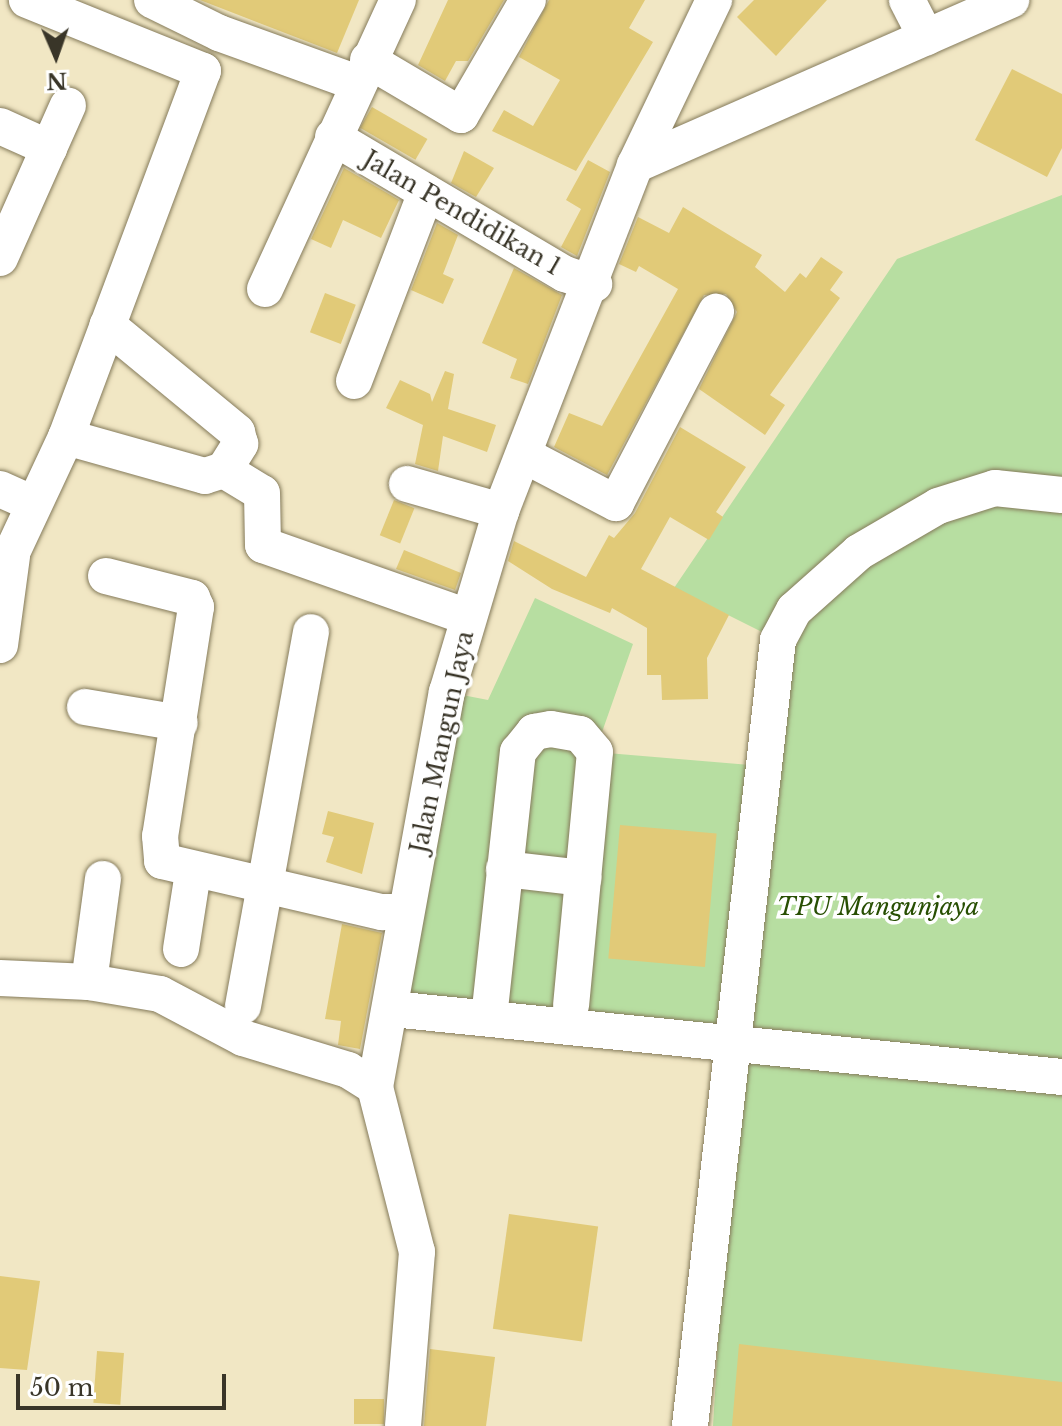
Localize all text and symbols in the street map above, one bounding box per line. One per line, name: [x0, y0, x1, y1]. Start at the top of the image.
north arrow: [16, 16, 96, 96]
text: N: [46, 67, 68, 94]
street label: Jalan Pendidikan 1: [358, 145, 566, 281]
street label: Jalan Mangun Jaya: [404, 628, 480, 856]
park label: TPU Mangunjaya: [777, 893, 979, 921]
scale bar: [20, 1358, 230, 1408]
text: 50 m: [30, 1373, 93, 1402]

